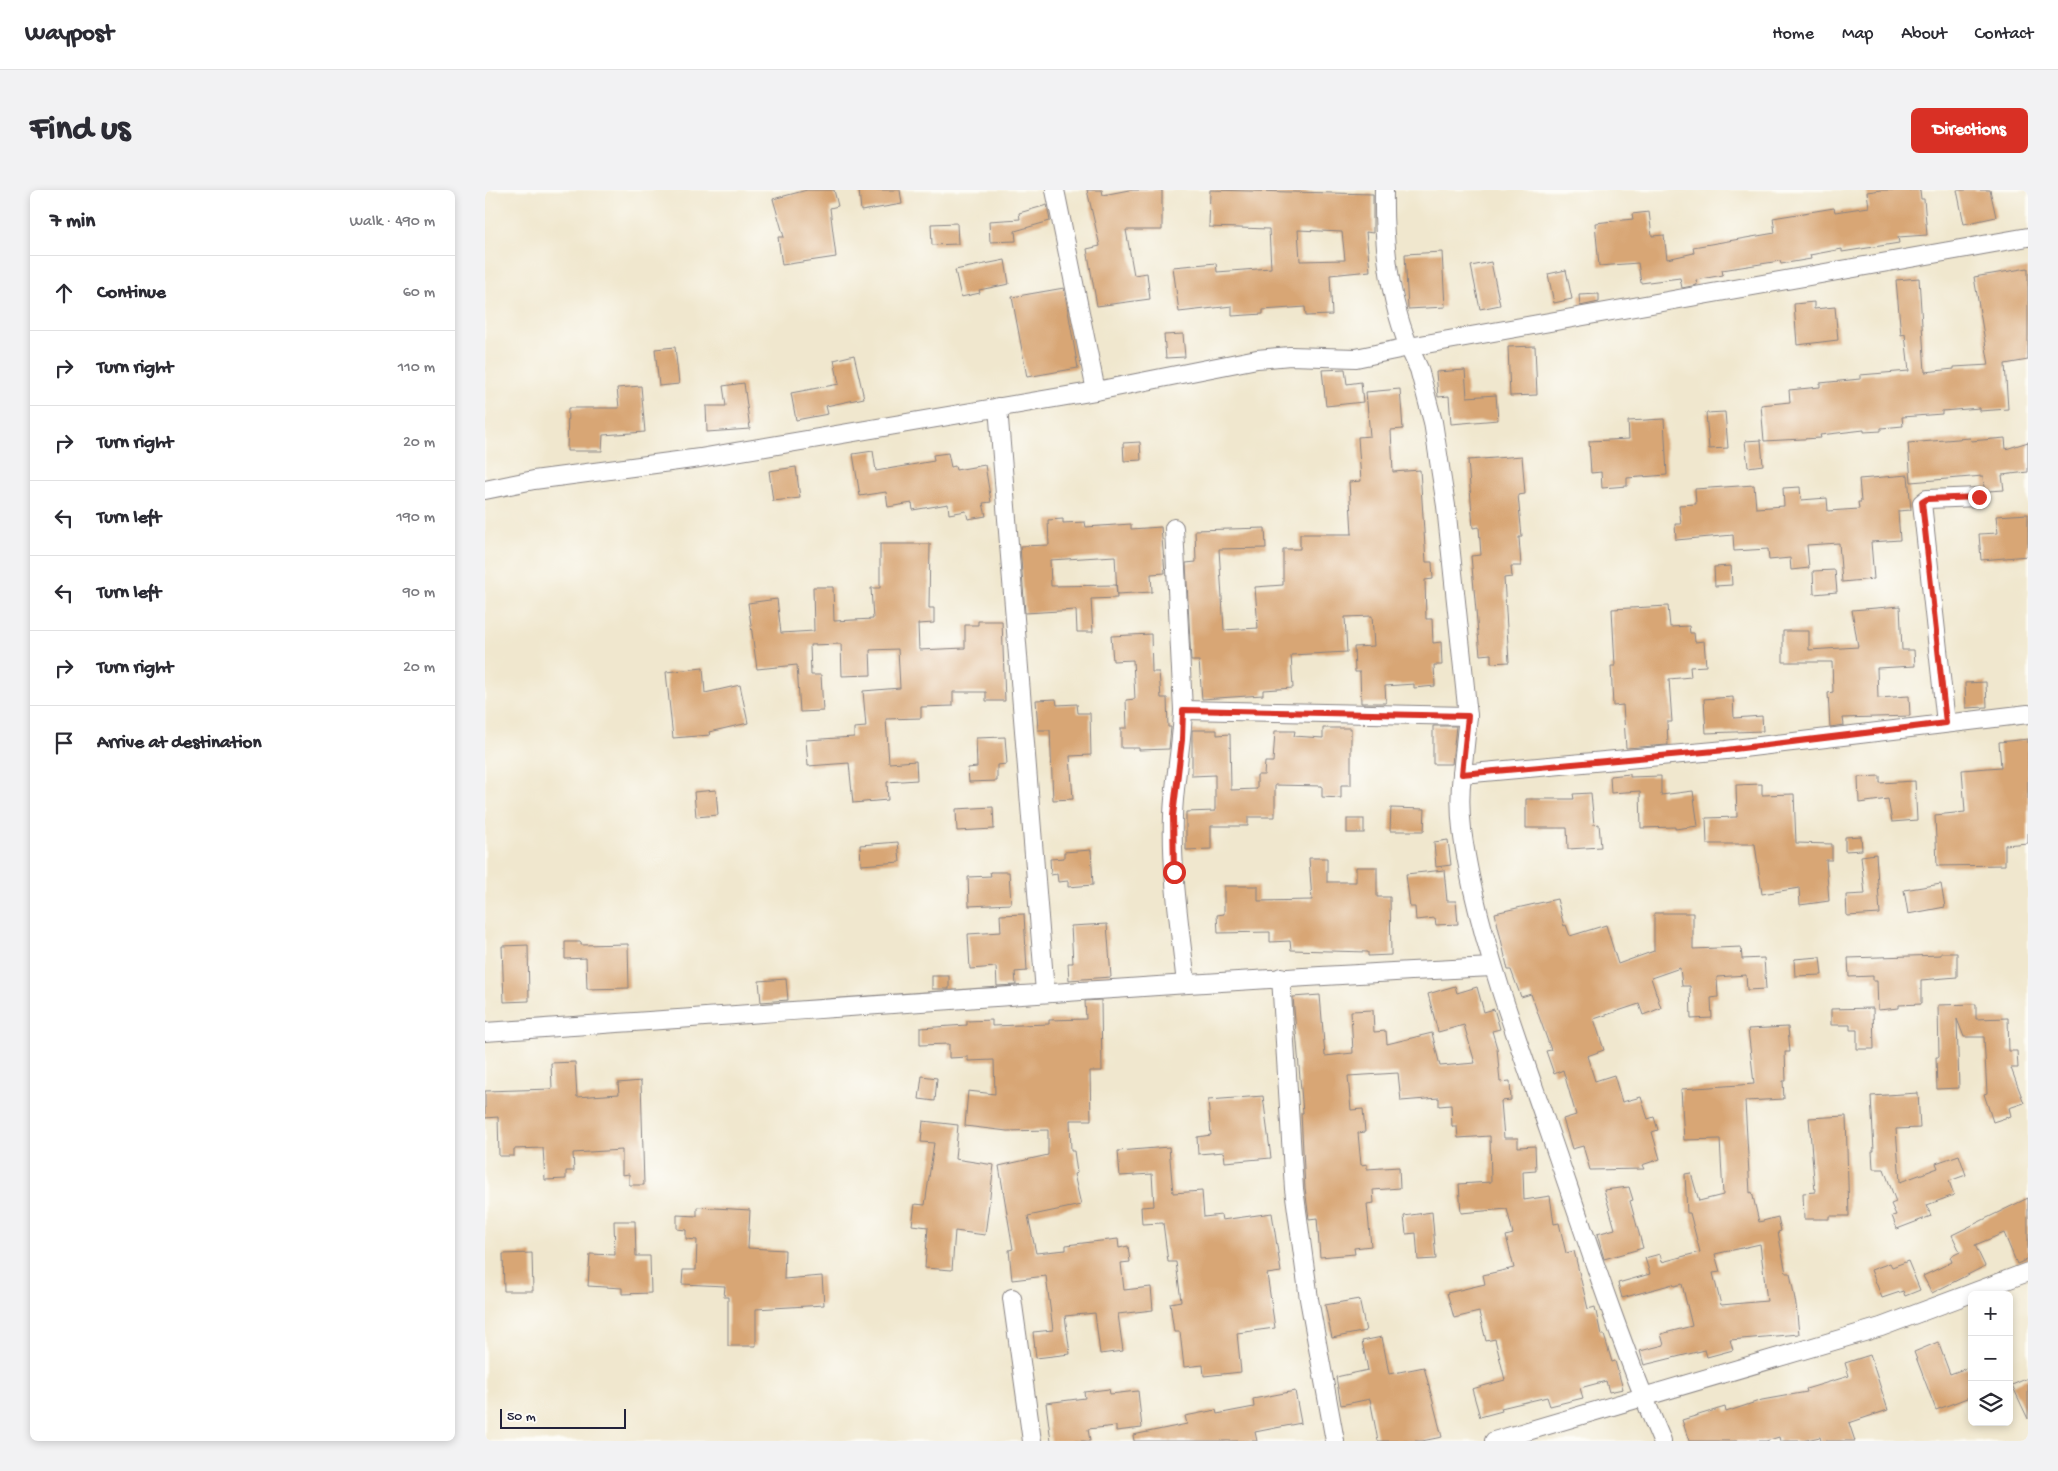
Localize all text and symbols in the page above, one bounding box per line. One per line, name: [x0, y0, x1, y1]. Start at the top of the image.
text: Waypost: [25, 20, 113, 49]
text: Home: [1772, 24, 1814, 45]
text: Map: [1842, 24, 1873, 45]
text: About: [1901, 24, 1947, 45]
text: Contact: [1975, 24, 2033, 45]
button: Directions: [1911, 108, 2028, 153]
text: Find us: [30, 110, 130, 151]
text: 7 min: [50, 210, 95, 235]
text: Walk · 490 m: [349, 213, 435, 232]
icon: ahead: [50, 279, 78, 307]
text: Continue: [97, 282, 166, 305]
text: 60 m: [403, 284, 435, 303]
icon: right: [50, 354, 78, 382]
text: Turn right: [97, 357, 173, 380]
text: 110 m: [398, 359, 435, 378]
icon: right: [50, 429, 78, 457]
text: Turn right: [97, 432, 173, 455]
text: 20 m: [403, 434, 435, 453]
route end: [1968, 486, 1991, 509]
icon: left: [50, 504, 78, 532]
text: Turn left: [97, 507, 161, 530]
text: 190 m: [396, 509, 435, 528]
icon: left: [50, 579, 78, 607]
text: Turn left: [97, 582, 161, 605]
text: 90 m: [403, 584, 435, 603]
icon: right: [50, 654, 78, 682]
text: Turn right: [97, 657, 173, 680]
text: 20 m: [403, 659, 435, 678]
icon: arrive: [50, 729, 78, 757]
text: Arrive at destination: [97, 732, 261, 755]
route start: [1163, 861, 1186, 884]
map controls: [1968, 1291, 2013, 1426]
button: +: [1968, 1291, 2013, 1336]
button: −: [1968, 1336, 2013, 1381]
button: layers: [1968, 1381, 2013, 1426]
scale bar: [500, 1406, 626, 1429]
text: 50 m: [507, 1409, 536, 1426]

